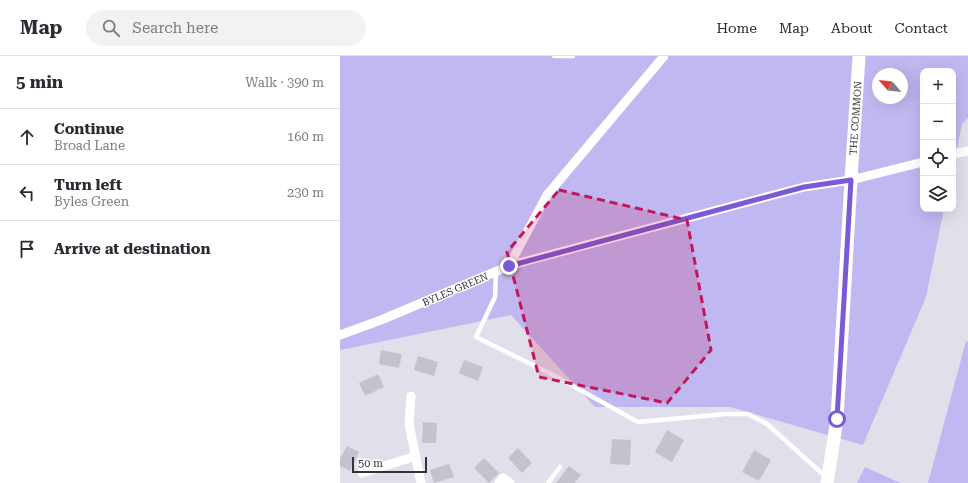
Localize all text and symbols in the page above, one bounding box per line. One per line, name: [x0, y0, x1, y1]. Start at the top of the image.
search box: [86, 10, 366, 46]
text: Map: [20, 16, 62, 39]
icon: search: [100, 17, 122, 39]
text: Search here: [132, 19, 218, 37]
text: Home: [716, 20, 757, 36]
text: Map: [779, 20, 809, 36]
text: About: [831, 20, 873, 36]
text: Contact: [895, 20, 948, 36]
north arrow: [872, 68, 908, 104]
map controls: [920, 68, 956, 212]
button: +: [920, 68, 956, 104]
text: 5 min: [16, 72, 63, 92]
text: Walk · 390 m: [245, 75, 324, 90]
street label: THE COMMON: [847, 81, 864, 155]
button: −: [920, 104, 956, 140]
text: Continue: [54, 120, 124, 138]
icon: ahead: [16, 126, 38, 148]
text: 160 m: [287, 129, 324, 144]
text: Broad Lane: [54, 138, 125, 153]
button: locate: [920, 140, 956, 176]
text: Turn left: [54, 176, 122, 194]
button: layers: [920, 176, 956, 212]
icon: left: [16, 182, 38, 204]
text: 230 m: [287, 185, 324, 200]
text: Byles Green: [54, 194, 129, 209]
icon: arrive: [16, 238, 38, 260]
text: Arrive at destination: [54, 240, 210, 258]
route end: [500, 257, 518, 275]
street label: BYLES GREEN: [421, 271, 490, 308]
route start: [828, 410, 846, 428]
scale bar: [352, 455, 427, 474]
text: 50 m: [358, 457, 383, 470]

